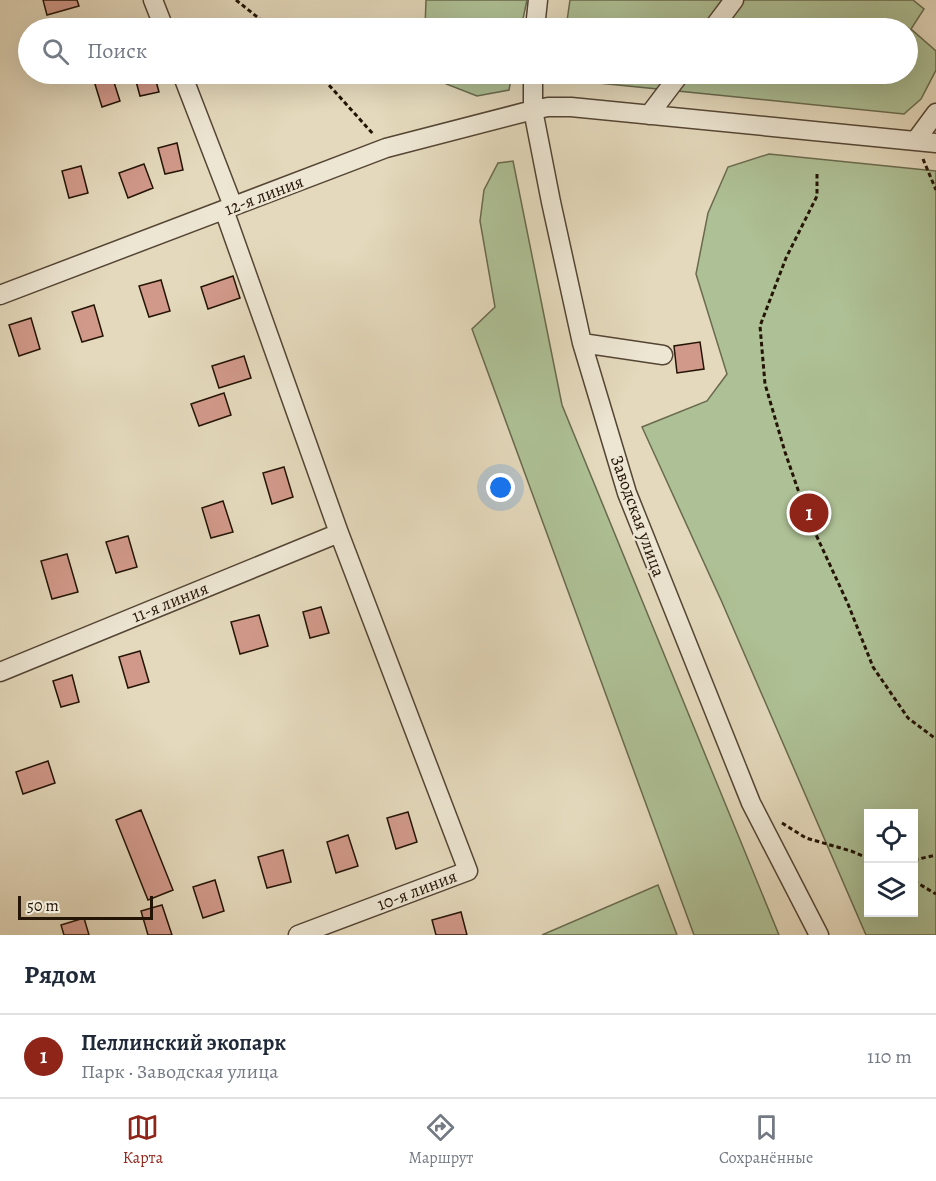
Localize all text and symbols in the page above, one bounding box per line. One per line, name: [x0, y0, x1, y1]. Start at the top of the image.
search box: [18, 18, 918, 84]
icon: search: [39, 35, 72, 68]
text: Поиск: [87, 36, 147, 66]
street label: 12-я линия: [221, 169, 307, 221]
street label: Заводская улица: [605, 452, 671, 581]
your location: [486, 473, 515, 502]
pin: 1: [790, 490, 828, 536]
street label: 11-я линия: [128, 576, 212, 628]
map controls: [864, 809, 918, 917]
button: locate: [864, 809, 918, 863]
button: layers: [864, 863, 918, 917]
street label: 10-я линия: [374, 864, 460, 916]
scale bar: [18, 893, 153, 920]
text: 50 m: [27, 895, 59, 917]
text: Рядом: [24, 957, 96, 992]
text: Пеллинский экопарк: [81, 1028, 286, 1058]
text: 1: [40, 1043, 47, 1070]
text: 110 m: [867, 1043, 912, 1070]
text: Парк · Заводская улица: [81, 1058, 279, 1085]
tab: Карта: [123, 1111, 163, 1169]
tab: Маршрут: [409, 1111, 473, 1169]
tab: Сохранённые: [719, 1111, 813, 1169]

